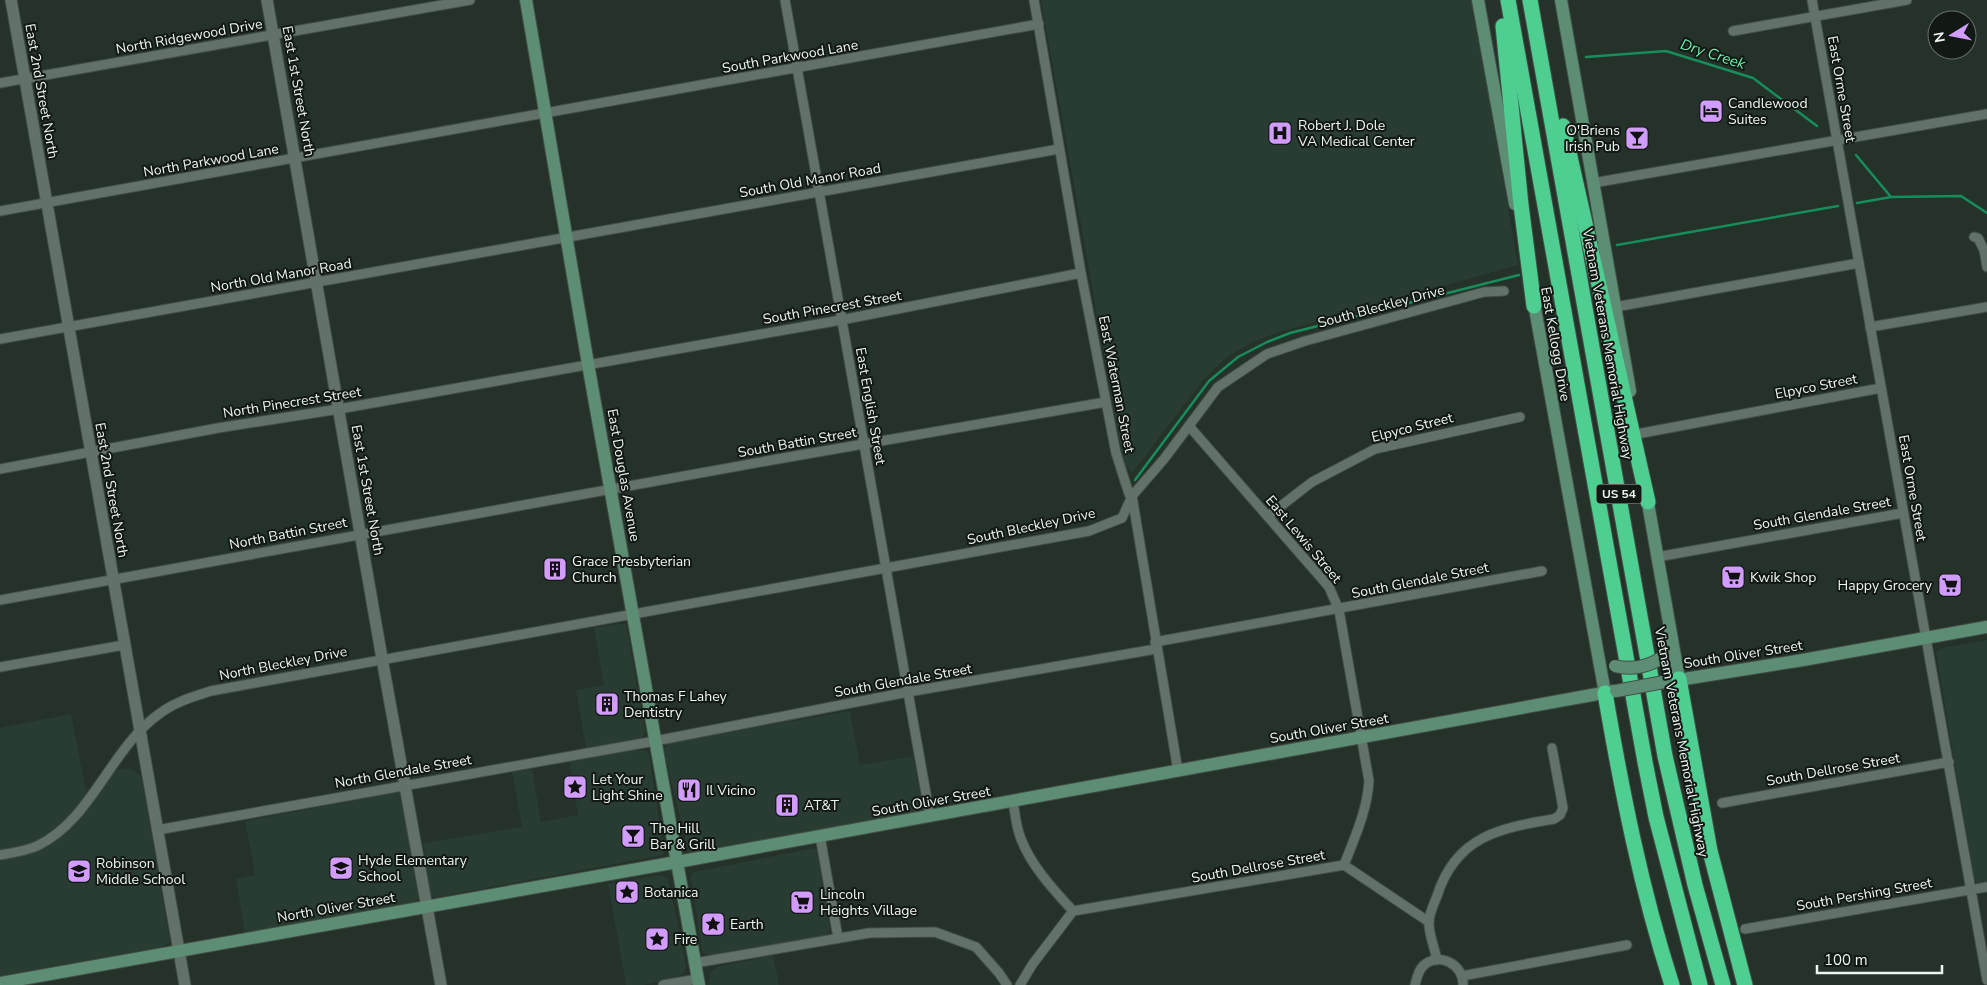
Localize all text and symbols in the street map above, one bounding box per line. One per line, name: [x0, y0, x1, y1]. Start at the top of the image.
north arrow: [1927, 10, 1977, 60]
street label: North Ridgewood Drive: [114, 14, 264, 59]
street label: East 2nd Street North: [20, 22, 63, 160]
street label: East 1st Street North: [278, 24, 319, 158]
text: N: [1929, 30, 1950, 44]
water label: Dry Creek: [1678, 34, 1749, 74]
street label: East Orme Street: [1823, 34, 1860, 144]
street label: South Parkwood Lane: [721, 35, 860, 78]
place label: Candlewood Suites: [1728, 94, 1808, 129]
hotel icon: Candlewood Suites: [1698, 98, 1724, 124]
place label: Robert J. Dole VA Medical Center: [1297, 116, 1415, 151]
hospital icon: Robert J. Dole VA Medical Center: [1267, 120, 1293, 146]
place label: O'Briens Irish Pub: [1565, 121, 1620, 156]
bar icon: O'Briens Irish Pub: [1624, 125, 1650, 151]
street label: North Parkwood Lane: [142, 139, 280, 182]
street label: South Old Manor Road: [738, 159, 882, 202]
street label: Vietnam Veterans Memorial Highway: [1578, 226, 1637, 462]
street label: North Old Manor Road: [209, 254, 353, 297]
street label: South Bleckley Drive: [1316, 280, 1447, 333]
street label: East Kellogg Drive: [1536, 285, 1575, 403]
street label: South Pinecrest Street: [761, 286, 903, 329]
street label: East Waterman Street: [1094, 314, 1139, 454]
street label: East English Street: [851, 346, 890, 466]
street label: Elpyco Street: [1773, 369, 1859, 404]
street label: North Pinecrest Street: [222, 382, 363, 423]
street label: East Douglas Avenue: [602, 407, 645, 543]
street label: Elpyco Street: [1369, 408, 1455, 447]
street label: East 2nd Street North: [90, 421, 133, 559]
street label: East 1st Street North: [347, 423, 388, 557]
street label: South Battin Street: [736, 423, 858, 462]
street label: East Orme Street: [1894, 433, 1931, 543]
road number: US 54: [1596, 484, 1642, 504]
street label: East Lewis Street: [1261, 491, 1346, 587]
street label: South Glendale Street: [1752, 492, 1892, 535]
street label: South Bleckley Drive: [965, 504, 1097, 549]
street label: North Battin Street: [228, 513, 349, 554]
place label: Grace Presbyterian Church: [572, 552, 691, 587]
building icon: Grace Presbyterian Church: [542, 556, 568, 582]
street label: South Glendale Street: [1350, 558, 1490, 603]
supermarket icon: Kwik Shop: [1720, 564, 1746, 590]
place label: Kwik Shop: [1750, 568, 1817, 587]
supermarket icon: Happy Grocery: [1937, 572, 1963, 598]
place label: Happy Grocery: [1838, 576, 1933, 595]
street label: Vietnam Veterans Memorial Highway: [1650, 624, 1713, 860]
street label: South Oliver Street: [1682, 636, 1804, 673]
street label: North Bleckley Drive: [218, 642, 349, 685]
street label: South Glendale Street: [833, 659, 973, 702]
place label: Thomas F Lahey Dentistry: [624, 687, 728, 722]
building icon: Thomas F Lahey Dentistry: [594, 691, 620, 717]
street label: South Oliver Street: [1268, 709, 1390, 748]
street label: South Dellrose Street: [1765, 748, 1902, 791]
street label: North Glendale Street: [333, 750, 473, 793]
place label: Let Your Light Shine: [592, 770, 663, 805]
place icon: Let Your Light Shine: [562, 774, 588, 800]
restaurant icon: Il Vicino: [676, 777, 702, 803]
place label: Il Vicino: [706, 781, 756, 800]
street label: South Oliver Street: [870, 782, 992, 821]
building icon: AT&T: [774, 792, 800, 818]
place label: AT&T: [804, 796, 839, 815]
place label: The Hill Bar & Grill: [650, 819, 716, 854]
bar icon: The Hill Bar & Grill: [620, 823, 646, 849]
street label: South Dellrose Street: [1190, 845, 1327, 888]
place label: Hyde Elementary School: [358, 851, 468, 886]
place label: Robinson Middle School: [96, 854, 186, 889]
school or university icon: Hyde Elementary School: [328, 855, 354, 881]
school or university icon: Robinson Middle School: [66, 858, 92, 884]
street label: South Pershing Street: [1795, 873, 1934, 916]
place icon: Botanica: [614, 879, 640, 905]
place label: Botanica: [644, 883, 699, 902]
place label: Lincoln Heights Village: [820, 885, 917, 920]
street label: North Oliver Street: [276, 888, 397, 927]
supermarket icon: Lincoln Heights Village: [789, 889, 815, 915]
place icon: Earth: [700, 911, 726, 937]
place label: Earth: [730, 915, 764, 934]
place icon: Fire: [644, 926, 670, 952]
place label: Fire: [674, 930, 697, 949]
scale bar: [1817, 942, 1942, 974]
text: 100 m: [1824, 950, 1868, 970]

